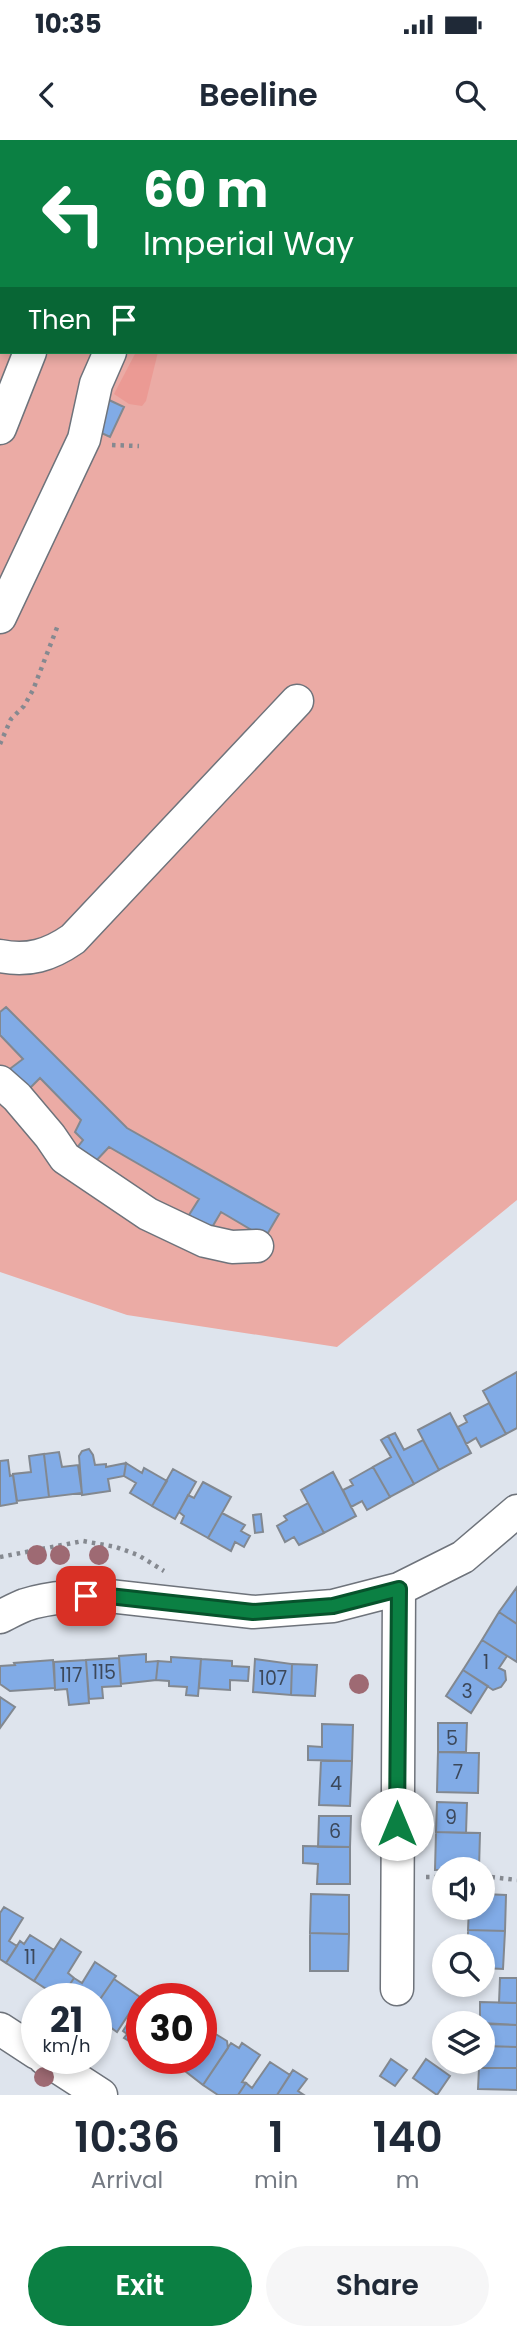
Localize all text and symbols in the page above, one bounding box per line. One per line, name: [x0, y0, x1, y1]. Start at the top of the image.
text: 10:35: [35, 6, 102, 42]
text: Beeline: [199, 72, 318, 117]
icon: back: [28, 76, 66, 114]
icon: search: [451, 76, 489, 114]
text: 60 m: [143, 156, 268, 224]
icon: left: [28, 168, 119, 259]
text: Imperial Way: [143, 221, 354, 266]
icon: arrive: [105, 301, 143, 339]
text: Then: [28, 302, 91, 338]
pin: [56, 1566, 116, 1626]
icon: arrive: [67, 1577, 105, 1615]
house number: 1: [483, 1649, 489, 1676]
house number: 115: [92, 1659, 116, 1686]
house number: 117: [60, 1662, 82, 1689]
house number: 107: [259, 1665, 287, 1692]
house number: 3: [461, 1678, 473, 1705]
house number: 5: [446, 1725, 458, 1752]
house number: 7: [453, 1759, 463, 1786]
house number: 4: [330, 1770, 342, 1797]
position arrow: [360, 1787, 434, 1861]
house number: 9: [445, 1804, 457, 1831]
house number: 6: [329, 1818, 341, 1845]
map controls: [432, 1857, 495, 2074]
button: sound: [432, 1857, 495, 1920]
button: search: [432, 1934, 495, 1997]
house number: 11: [24, 1944, 36, 1971]
speed limit sign: 30: [126, 1983, 217, 2074]
text: 21: [50, 1995, 83, 2044]
button: layers: [432, 2011, 495, 2074]
text: km/h: [43, 2033, 90, 2058]
text: 10:36: [74, 2108, 180, 2167]
text: 1: [269, 2108, 284, 2167]
text: 140: [373, 2108, 443, 2167]
text: Arrival: [91, 2164, 163, 2196]
text: min: [254, 2164, 298, 2196]
text: m: [396, 2164, 419, 2196]
button: Exit: [28, 2246, 252, 2326]
button: Share: [266, 2246, 489, 2326]

